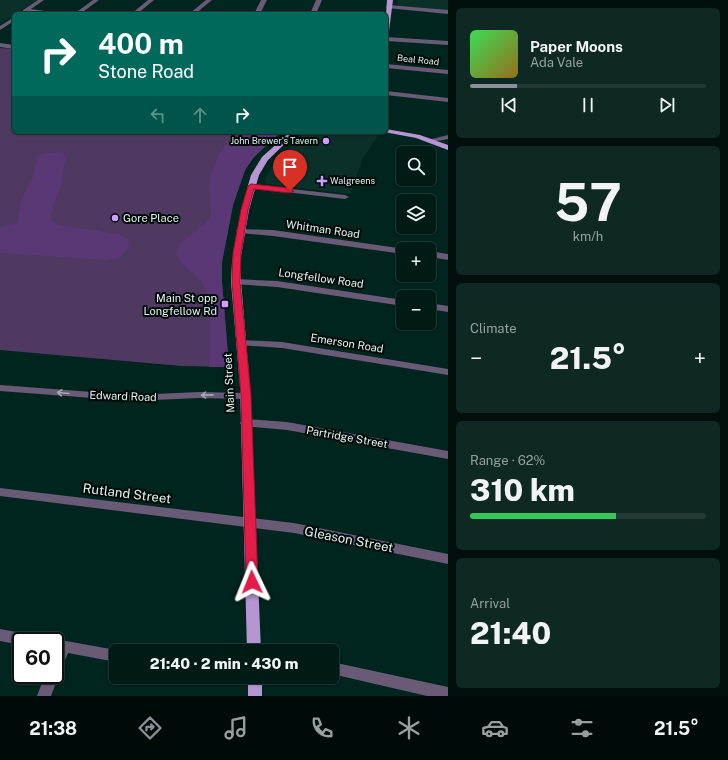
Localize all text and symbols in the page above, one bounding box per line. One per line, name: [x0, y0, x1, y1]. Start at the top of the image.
text: 400 m: [98, 27, 184, 60]
icon: right: [32, 28, 84, 80]
text: Paper Moons: [530, 38, 623, 55]
street label: Beal Road: [396, 52, 440, 67]
text: Ada Vale: [530, 55, 583, 70]
text: Stone Road: [98, 61, 194, 82]
icon: previous: [498, 94, 520, 116]
icon: pause: [577, 94, 599, 116]
icon: next: [656, 94, 678, 116]
icon: left: [147, 104, 169, 126]
icon: ahead: [189, 104, 211, 126]
icon: right: [231, 104, 253, 126]
place label: John Brewer's Tavern: [231, 135, 318, 146]
marker: John Brewer's Tavern: [321, 136, 331, 146]
map controls: [396, 146, 436, 330]
button: search: [396, 146, 436, 186]
pin: [273, 150, 307, 191]
icon: arrive: [279, 156, 301, 178]
text: 57: [554, 172, 622, 233]
place label: Walgreens: [330, 175, 375, 186]
marker: Walgreens: [317, 176, 327, 186]
button: layers: [396, 194, 436, 234]
place label: Gore Place: [123, 212, 179, 224]
marker: Gore Place: [110, 213, 120, 223]
street label: Whitman Road: [285, 218, 361, 240]
text: km/h: [573, 229, 603, 244]
button: +: [396, 242, 436, 282]
street label: Longfellow Road: [278, 266, 364, 290]
button: −: [396, 290, 436, 330]
place label: Main St opp Longfellow Rd: [143, 292, 217, 317]
marker: Main St opp Longfellow Rd: [220, 299, 230, 309]
text: Climate: [470, 321, 517, 336]
street label: Emerson Road: [310, 331, 384, 355]
text: 21.5°: [550, 340, 626, 376]
text: −: [470, 345, 482, 371]
text: +: [694, 345, 706, 371]
street label: Main Street: [221, 353, 237, 413]
one-way arrow: [57, 389, 70, 397]
street label: Edward Road: [89, 389, 157, 403]
one-way arrow: [201, 391, 214, 399]
street label: Partridge Street: [305, 424, 389, 450]
text: Range · 62%: [470, 453, 545, 468]
text: 310 km: [470, 472, 575, 508]
street label: Rutland Street: [82, 481, 172, 506]
street label: Gleason Street: [303, 524, 395, 555]
position arrow: [231, 561, 273, 603]
text: Arrival: [470, 596, 510, 611]
text: 21:40: [470, 615, 551, 651]
speed limit sign: 60: [12, 632, 64, 684]
text: 21:40 · 2 min · 430 m: [150, 655, 298, 672]
icon: directions: [136, 714, 164, 742]
icon: music: [222, 714, 250, 742]
icon: phone: [308, 714, 336, 742]
icon: climate: [395, 714, 423, 742]
icon: car: [481, 714, 509, 742]
icon: filters: [568, 714, 596, 742]
text: 21:38: [29, 718, 77, 739]
text: 21.5°: [654, 718, 699, 739]

